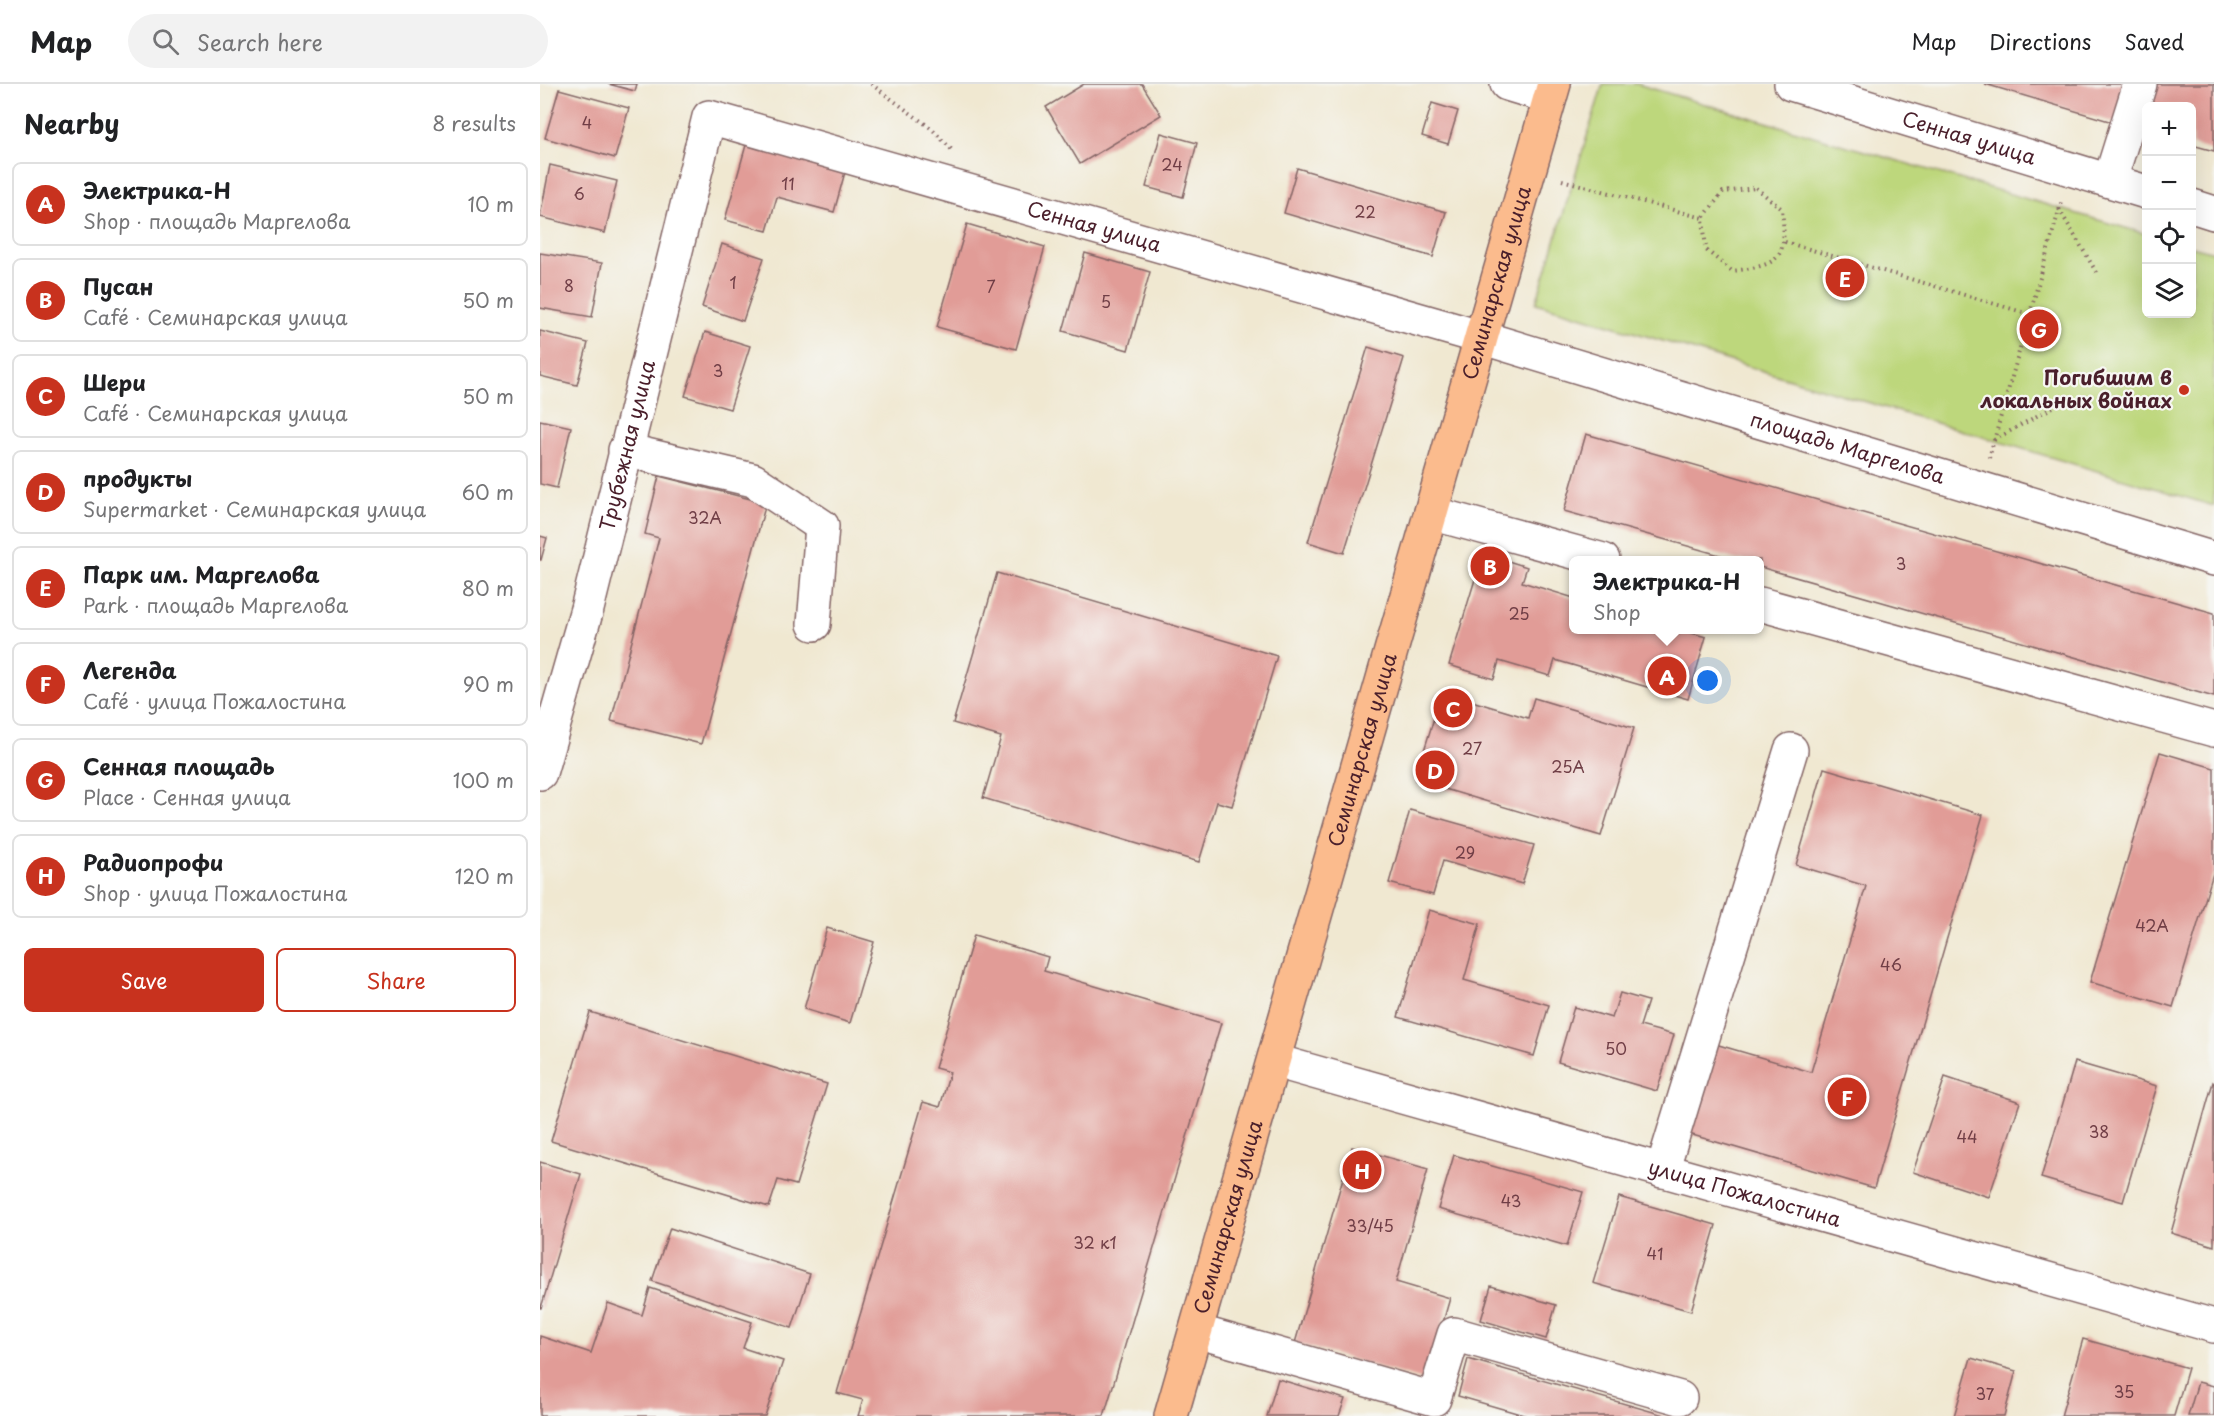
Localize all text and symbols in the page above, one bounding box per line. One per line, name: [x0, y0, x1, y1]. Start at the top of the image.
search box: [128, 14, 548, 68]
text: Map: [30, 20, 92, 63]
icon: search: [149, 25, 182, 58]
text: Search here: [197, 25, 323, 58]
text: Map: [1911, 25, 1956, 57]
text: Directions: [1989, 25, 2091, 57]
text: Saved: [2124, 25, 2184, 57]
map controls: [2142, 102, 2196, 318]
button: +: [2142, 102, 2196, 156]
street label: Сенная улица: [1899, 103, 2040, 172]
text: Nearby: [24, 104, 119, 143]
text: 8 results: [432, 108, 516, 138]
house number: 4: [582, 110, 592, 134]
house number: 24: [1161, 152, 1183, 176]
button: −: [2142, 156, 2196, 210]
house number: 11: [781, 171, 795, 195]
text: Электрика-Н: [83, 173, 231, 206]
house number: 6: [573, 181, 585, 205]
street label: Семинарская улица: [1454, 182, 1538, 383]
text: A: [38, 189, 53, 219]
text: 10 m: [467, 189, 514, 219]
street label: Сенная улица: [1024, 193, 1165, 259]
house number: 22: [1354, 199, 1376, 223]
text: Shop · площадь Маргелова: [83, 206, 350, 236]
button: locate: [2142, 210, 2196, 264]
pin: E: [1826, 256, 1864, 300]
button: layers: [2142, 264, 2196, 318]
text: Пусан: [83, 269, 153, 302]
house number: 1: [729, 270, 737, 294]
house number: 8: [564, 273, 574, 297]
house number: 7: [986, 274, 996, 298]
text: B: [39, 285, 52, 315]
text: 50 m: [462, 285, 514, 315]
house number: 5: [1101, 289, 1111, 313]
text: Café · Семинарская улица: [83, 302, 348, 332]
pin: G: [2020, 306, 2058, 352]
street label: Трубежная улица: [591, 356, 662, 534]
house number: 3: [713, 358, 723, 382]
place label: Погибшим в локальных войнах: [1980, 362, 2172, 415]
text: Шери: [83, 365, 146, 398]
text: C: [38, 381, 53, 411]
text: 50 m: [462, 381, 514, 411]
marker: Погибшим в локальных войнах: [2177, 383, 2191, 397]
text: Café · Семинарская улица: [83, 398, 348, 428]
street label: площадь Маргелова: [1747, 404, 1949, 491]
text: продукты: [83, 461, 192, 494]
text: D: [38, 477, 53, 507]
text: 60 m: [462, 477, 514, 507]
text: Supermarket · Семинарская улица: [83, 494, 426, 524]
house number: 32А: [688, 505, 722, 529]
pin: B: [1470, 544, 1510, 588]
house number: 3: [1896, 551, 1906, 575]
popup: [1569, 556, 1764, 634]
text: Парк им. Маргелова: [83, 557, 320, 590]
text: Электрика-Н: [1593, 564, 1740, 597]
text: E: [39, 573, 52, 603]
text: 80 m: [462, 573, 514, 603]
text: Park · площадь Маргелова: [83, 590, 348, 620]
text: Shop: [1593, 597, 1640, 627]
house number: 25: [1508, 601, 1530, 625]
street label: Семинарская улица: [1319, 649, 1404, 850]
text: Легенда: [83, 653, 177, 686]
pin: A: [1648, 654, 1686, 698]
your location: [1693, 666, 1722, 695]
text: F: [40, 669, 51, 699]
text: 90 m: [463, 669, 514, 699]
text: Café · улица Пожалостина: [83, 686, 346, 716]
pin: C: [1434, 686, 1472, 730]
house number: 27: [1462, 736, 1482, 760]
pin: D: [1416, 748, 1454, 792]
text: Сенная площадь: [83, 749, 275, 782]
house number: 25А: [1551, 754, 1585, 778]
text: G: [37, 765, 54, 795]
text: 100 m: [453, 765, 514, 795]
text: Place · Сенная улица: [83, 782, 291, 812]
house number: 29: [1455, 840, 1475, 864]
text: Радиопрофи: [83, 845, 224, 878]
text: H: [38, 861, 53, 891]
text: 120 m: [455, 861, 514, 891]
text: Shop · улица Пожалостина: [83, 878, 347, 908]
house number: 42А: [2135, 913, 2169, 937]
button: Save: [24, 948, 264, 1012]
button: Share: [276, 948, 516, 1012]
house number: 46: [1880, 952, 1902, 976]
house number: 50: [1605, 1036, 1627, 1060]
pin: F: [1828, 1074, 1866, 1120]
street label: Семинарская улица: [1185, 1116, 1269, 1317]
house number: 38: [2089, 1119, 2109, 1143]
house number: 44: [1956, 1124, 1978, 1148]
pin: H: [1342, 1148, 1382, 1192]
street label: улица Пожалостина: [1645, 1151, 1845, 1234]
house number: 43: [1501, 1188, 1521, 1212]
house number: 33/45: [1346, 1213, 1394, 1237]
house number: 32 к1: [1073, 1230, 1117, 1254]
house number: 41: [1647, 1241, 1663, 1265]
house number: 35: [2114, 1379, 2134, 1403]
house number: 37: [1976, 1381, 1995, 1405]

